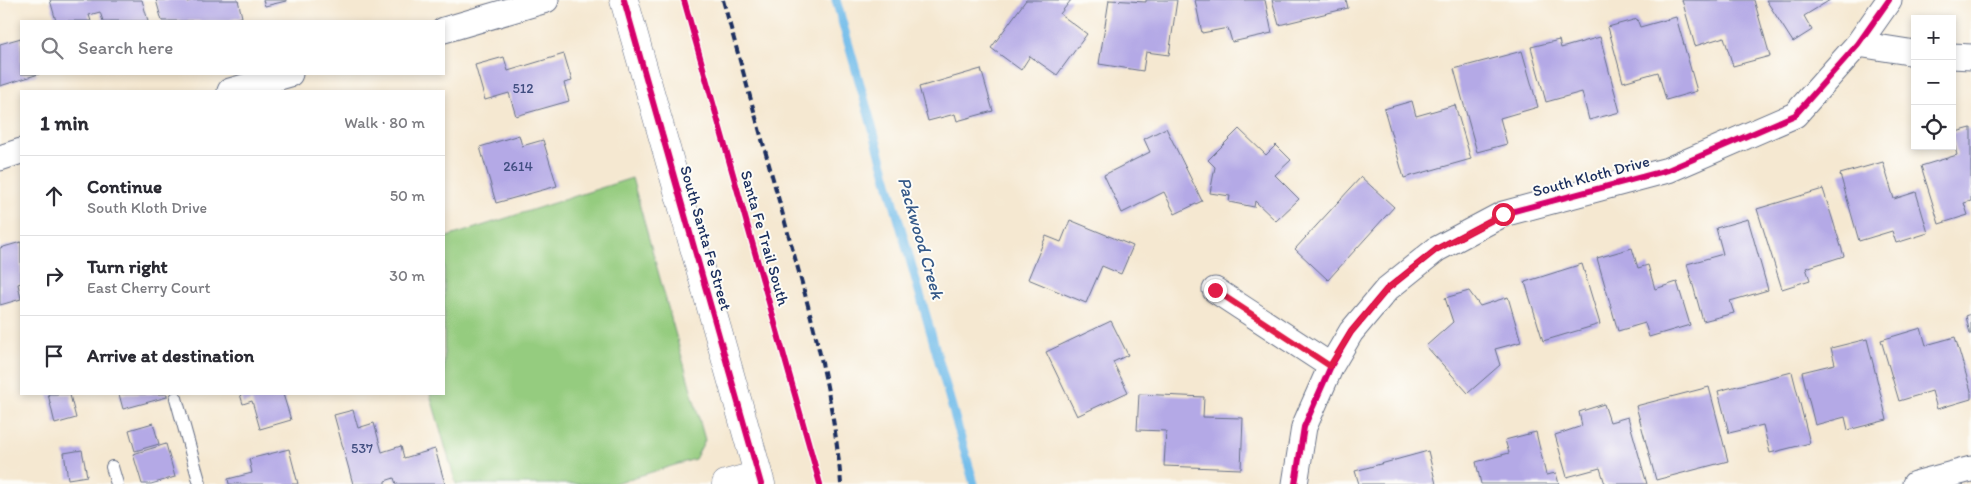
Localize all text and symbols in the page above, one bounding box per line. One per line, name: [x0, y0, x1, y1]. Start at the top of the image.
map controls: [1911, 15, 1956, 150]
button: +: [1911, 15, 1956, 60]
search box: [20, 20, 445, 75]
icon: search: [38, 34, 66, 62]
text: Search here: [78, 36, 173, 59]
button: −: [1911, 60, 1956, 105]
house number: 512: [512, 80, 534, 97]
button: locate: [1911, 105, 1956, 150]
text: 1 min: [40, 110, 89, 135]
text: Walk · 80 m: [344, 113, 425, 132]
street label: South Kloth Drive: [1530, 151, 1652, 201]
house number: 2614: [503, 158, 533, 175]
street label: South Santa Fe Street: [676, 163, 736, 313]
street label: Santa Fe Trail South: [737, 168, 794, 308]
water label: Packwood Creek: [893, 174, 949, 303]
text: Continue: [87, 175, 162, 198]
icon: ahead: [40, 182, 68, 210]
text: 50 m: [390, 186, 425, 205]
text: South Kloth Drive: [87, 198, 207, 217]
route start: [1492, 203, 1515, 226]
text: Turn right: [87, 255, 168, 278]
icon: right: [40, 262, 68, 290]
text: 30 m: [389, 266, 425, 285]
text: East Cherry Court: [87, 278, 210, 297]
route end: [1204, 279, 1227, 302]
icon: arrive: [40, 342, 68, 370]
text: Arrive at destination: [87, 344, 254, 367]
house number: 537: [351, 440, 373, 457]

